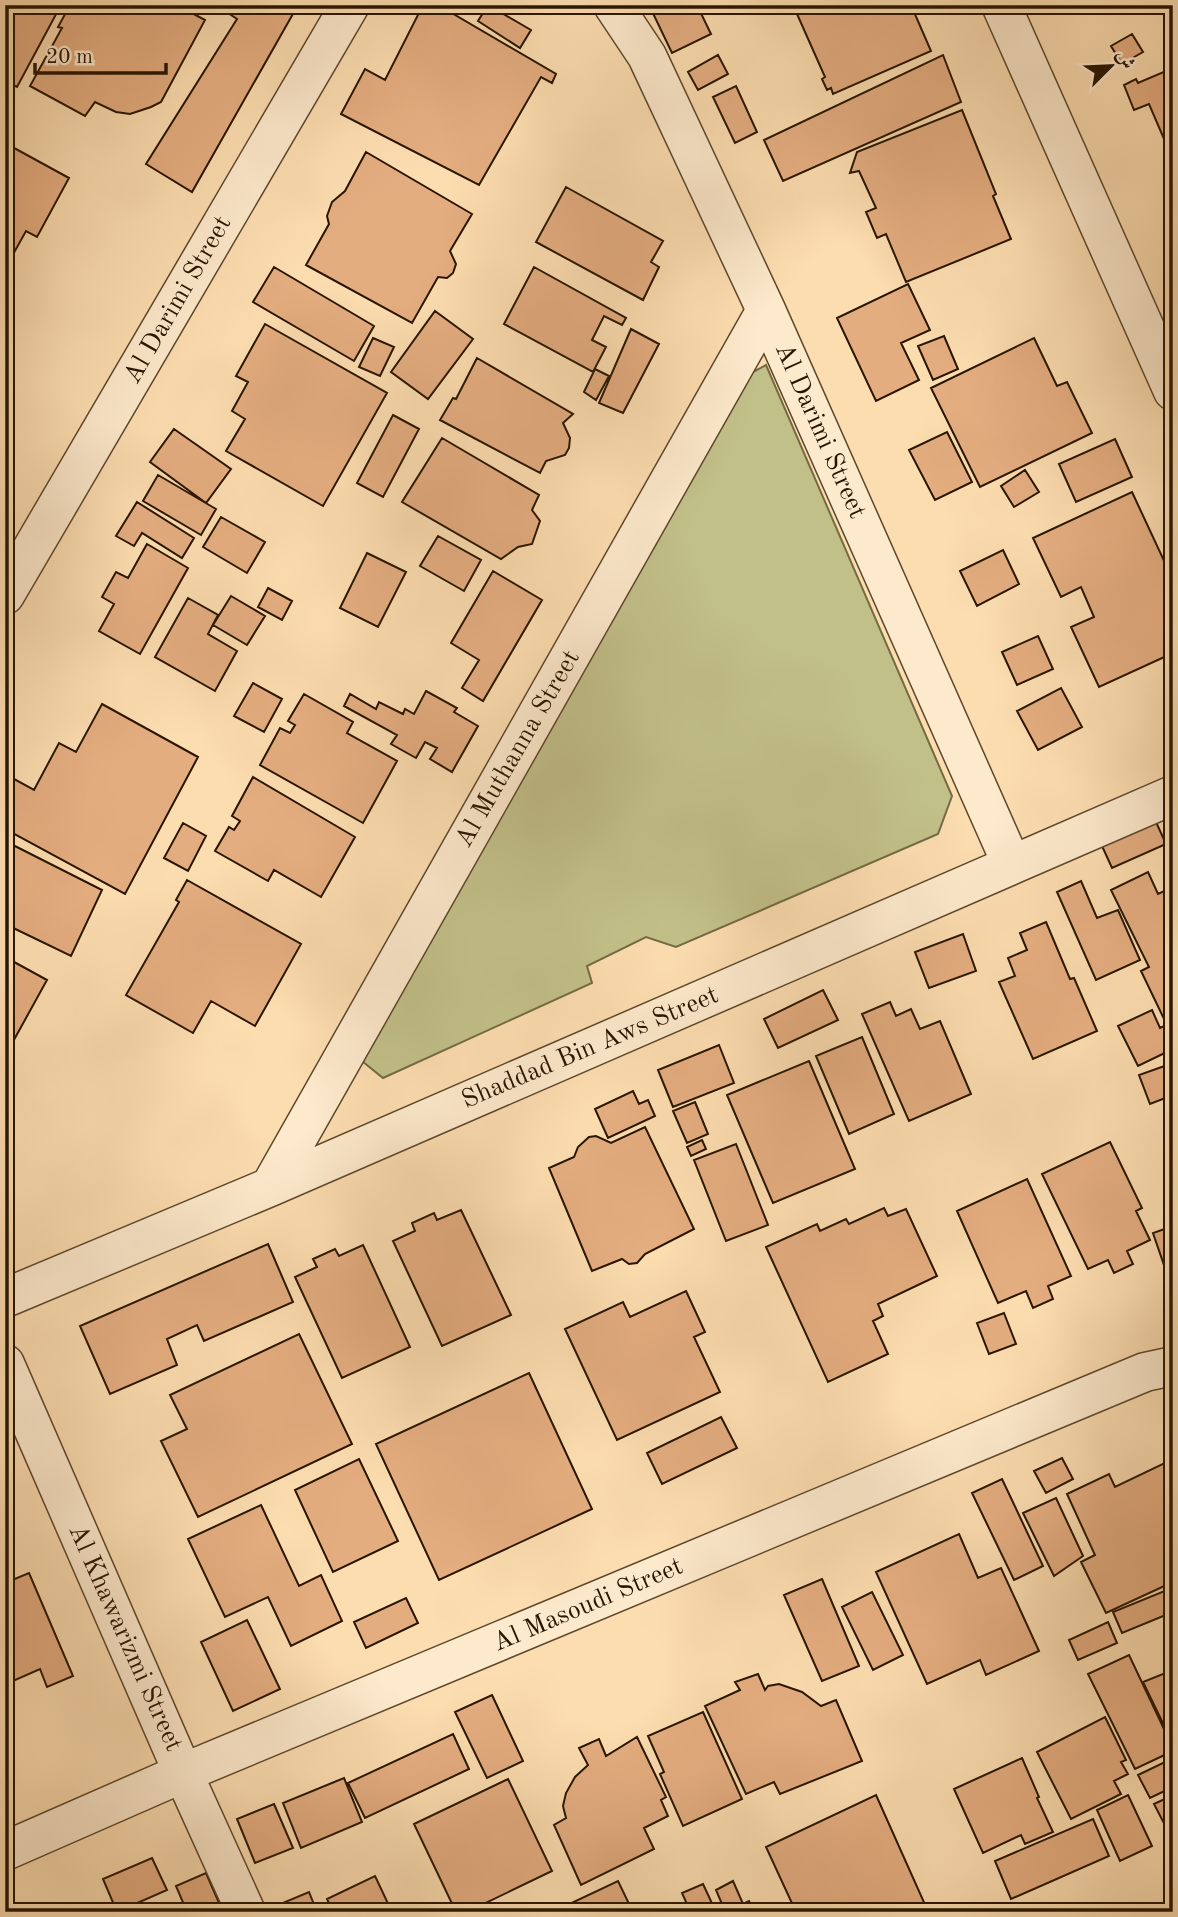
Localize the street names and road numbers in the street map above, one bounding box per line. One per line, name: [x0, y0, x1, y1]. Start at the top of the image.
street label: Al Darimi Street: [120, 212, 236, 388]
street label: Al Darimi Street: [770, 339, 870, 523]
street label: Al Muthanna Street: [451, 646, 585, 852]
street label: Shaddad Bin Aws Street: [458, 982, 722, 1114]
street label: Al Khawarizmi Street: [63, 1521, 187, 1755]
street label: Al Masoudi Street: [489, 1553, 687, 1657]

